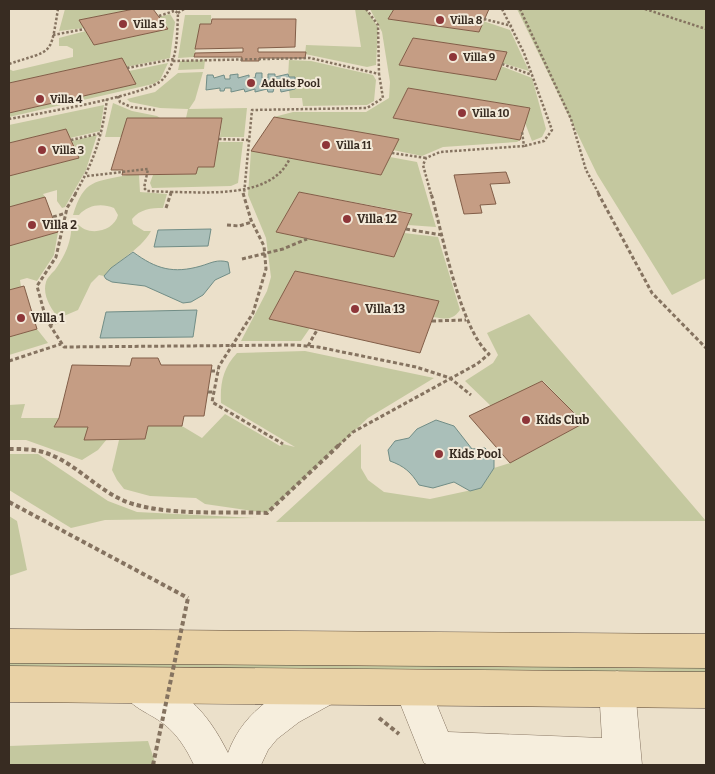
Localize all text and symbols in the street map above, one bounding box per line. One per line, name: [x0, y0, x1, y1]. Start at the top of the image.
marker: Villa 8: [434, 14, 446, 26]
place label: Villa 8: [450, 14, 483, 27]
marker: Villa 5: [117, 18, 129, 30]
place label: Villa 5: [133, 18, 165, 31]
marker: Villa 9: [447, 51, 459, 63]
place label: Villa 9: [463, 51, 496, 64]
marker: Adults Pool: [245, 77, 257, 89]
place label: Adults Pool: [261, 77, 321, 90]
marker: Villa 4: [34, 93, 46, 105]
place label: Villa 4: [50, 93, 83, 106]
marker: Villa 10: [456, 107, 468, 119]
place label: Villa 10: [472, 107, 510, 120]
marker: Villa 11: [320, 139, 332, 151]
place label: Villa 11: [336, 139, 372, 152]
marker: Villa 3: [36, 144, 48, 156]
place label: Villa 3: [52, 144, 84, 157]
place label: Villa 12: [357, 212, 397, 226]
marker: Villa 12: [341, 213, 353, 225]
place label: Villa 2: [42, 218, 77, 232]
marker: Villa 2: [26, 219, 38, 231]
place label: Villa 13: [365, 302, 405, 316]
marker: Villa 13: [349, 303, 361, 315]
place label: Villa 1: [31, 311, 65, 325]
marker: Villa 1: [15, 312, 27, 324]
place label: Kids Club: [536, 413, 589, 427]
marker: Kids Club: [520, 414, 532, 426]
place label: Kids Pool: [449, 447, 502, 461]
marker: Kids Pool: [433, 448, 445, 460]

